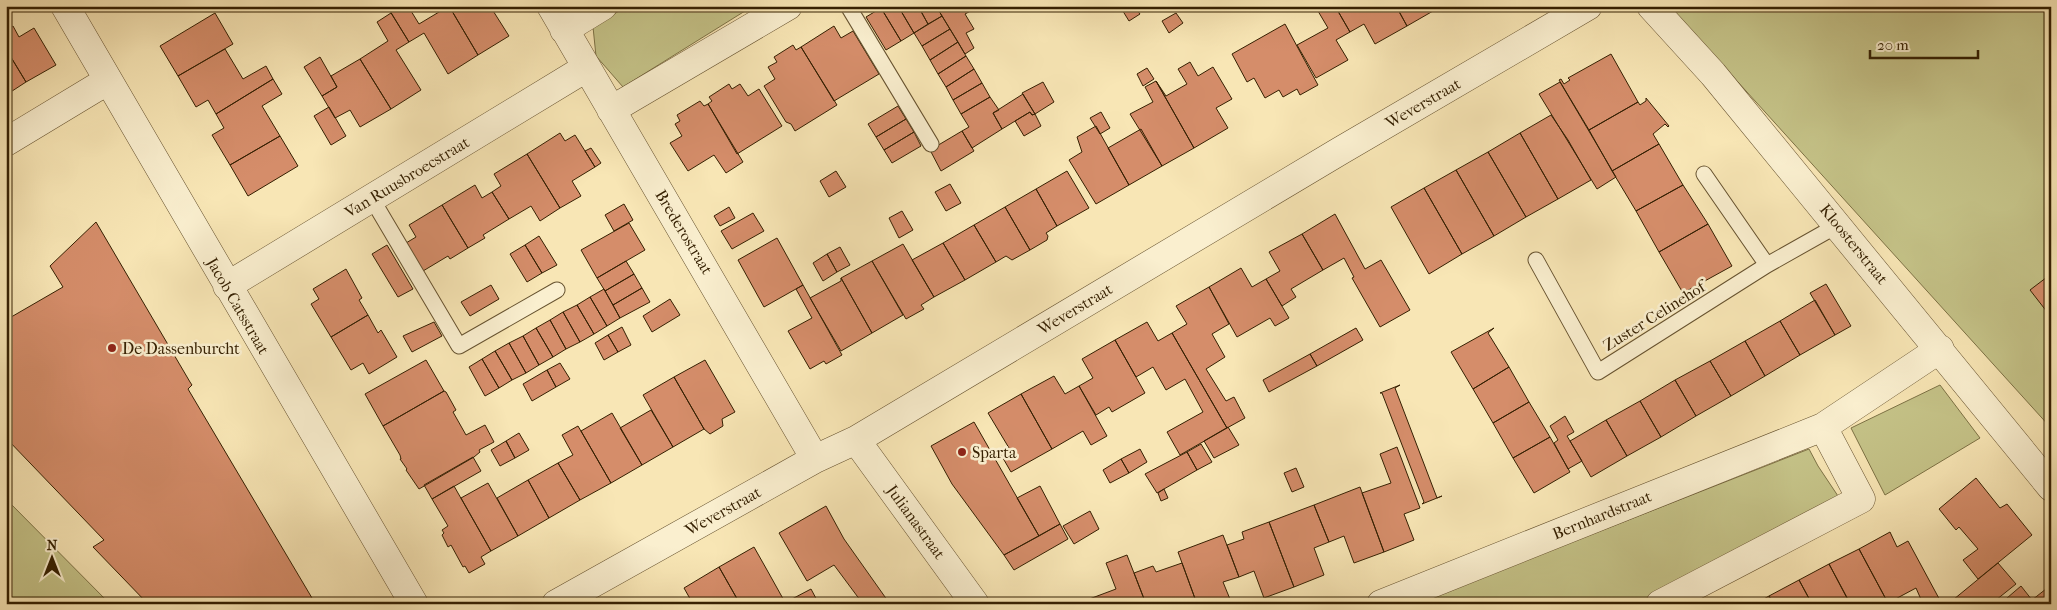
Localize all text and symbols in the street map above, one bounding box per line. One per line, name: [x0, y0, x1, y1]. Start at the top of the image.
scale bar: [1870, 28, 1977, 60]
text: 20 m: [1877, 36, 1909, 54]
street label: Weverstraat: [1381, 74, 1464, 133]
street label: Van Ruusbroecstraat: [340, 132, 473, 222]
street label: Brederostraat: [651, 186, 717, 278]
street label: Kloosterstraat: [1816, 200, 1892, 288]
street label: Jacob Catsstraat: [202, 252, 274, 358]
street label: Zuster Celinehof: [1600, 275, 1712, 355]
street label: Weverstraat: [1033, 279, 1116, 339]
place label: De Dassenburcht: [122, 339, 240, 358]
marker: De Dassenburcht: [106, 342, 118, 354]
place label: Sparta: [972, 443, 1017, 462]
marker: Sparta: [956, 446, 968, 458]
street label: Julianastraat: [882, 480, 949, 563]
street label: Weverstraat: [681, 482, 764, 540]
street label: Bernhardstraat: [1550, 486, 1655, 543]
north arrow: [28, 532, 78, 582]
text: N: [47, 537, 58, 554]

